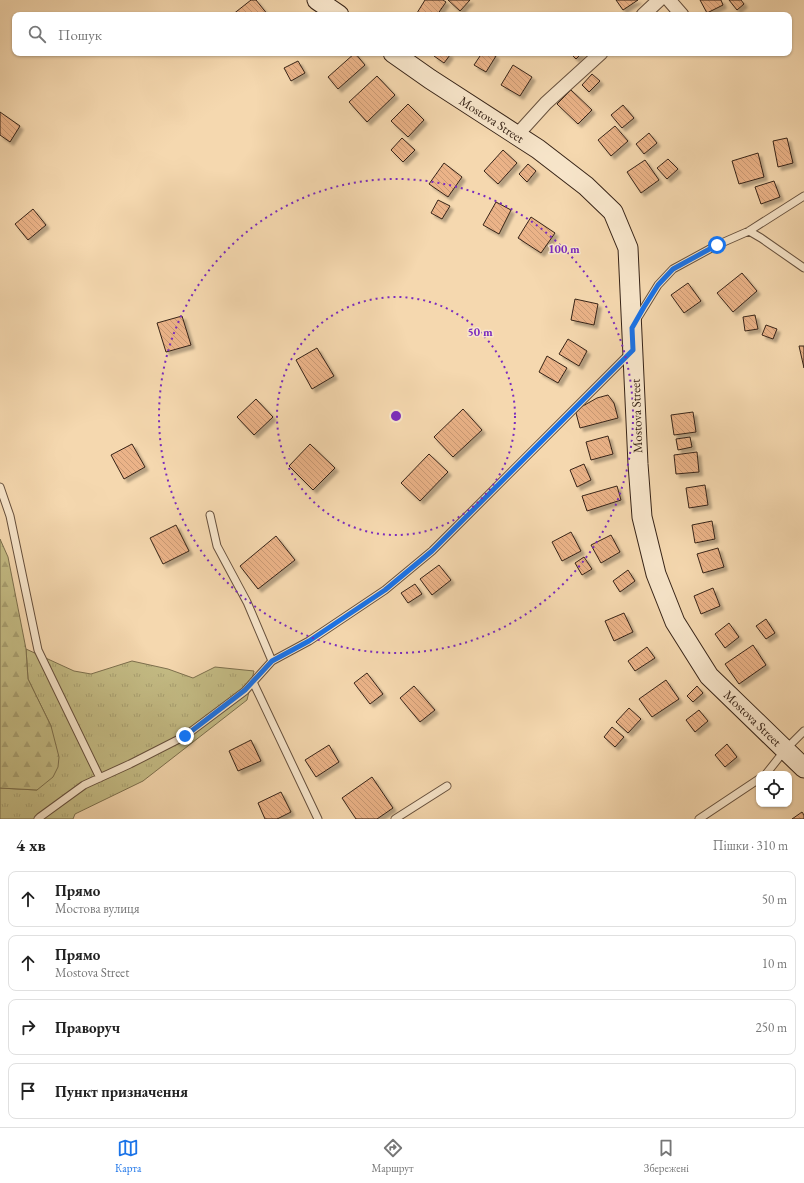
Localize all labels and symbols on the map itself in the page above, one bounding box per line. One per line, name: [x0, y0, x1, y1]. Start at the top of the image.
street label: Mostova Street: [456, 92, 527, 147]
route start: [708, 236, 726, 254]
text: 100 m: [548, 241, 580, 257]
text: 50 m: [467, 324, 493, 340]
street label: Mostova Street: [627, 379, 646, 453]
centre of rings: [389, 409, 403, 423]
street label: Mostova Street: [720, 686, 785, 750]
route end: [176, 727, 194, 745]

